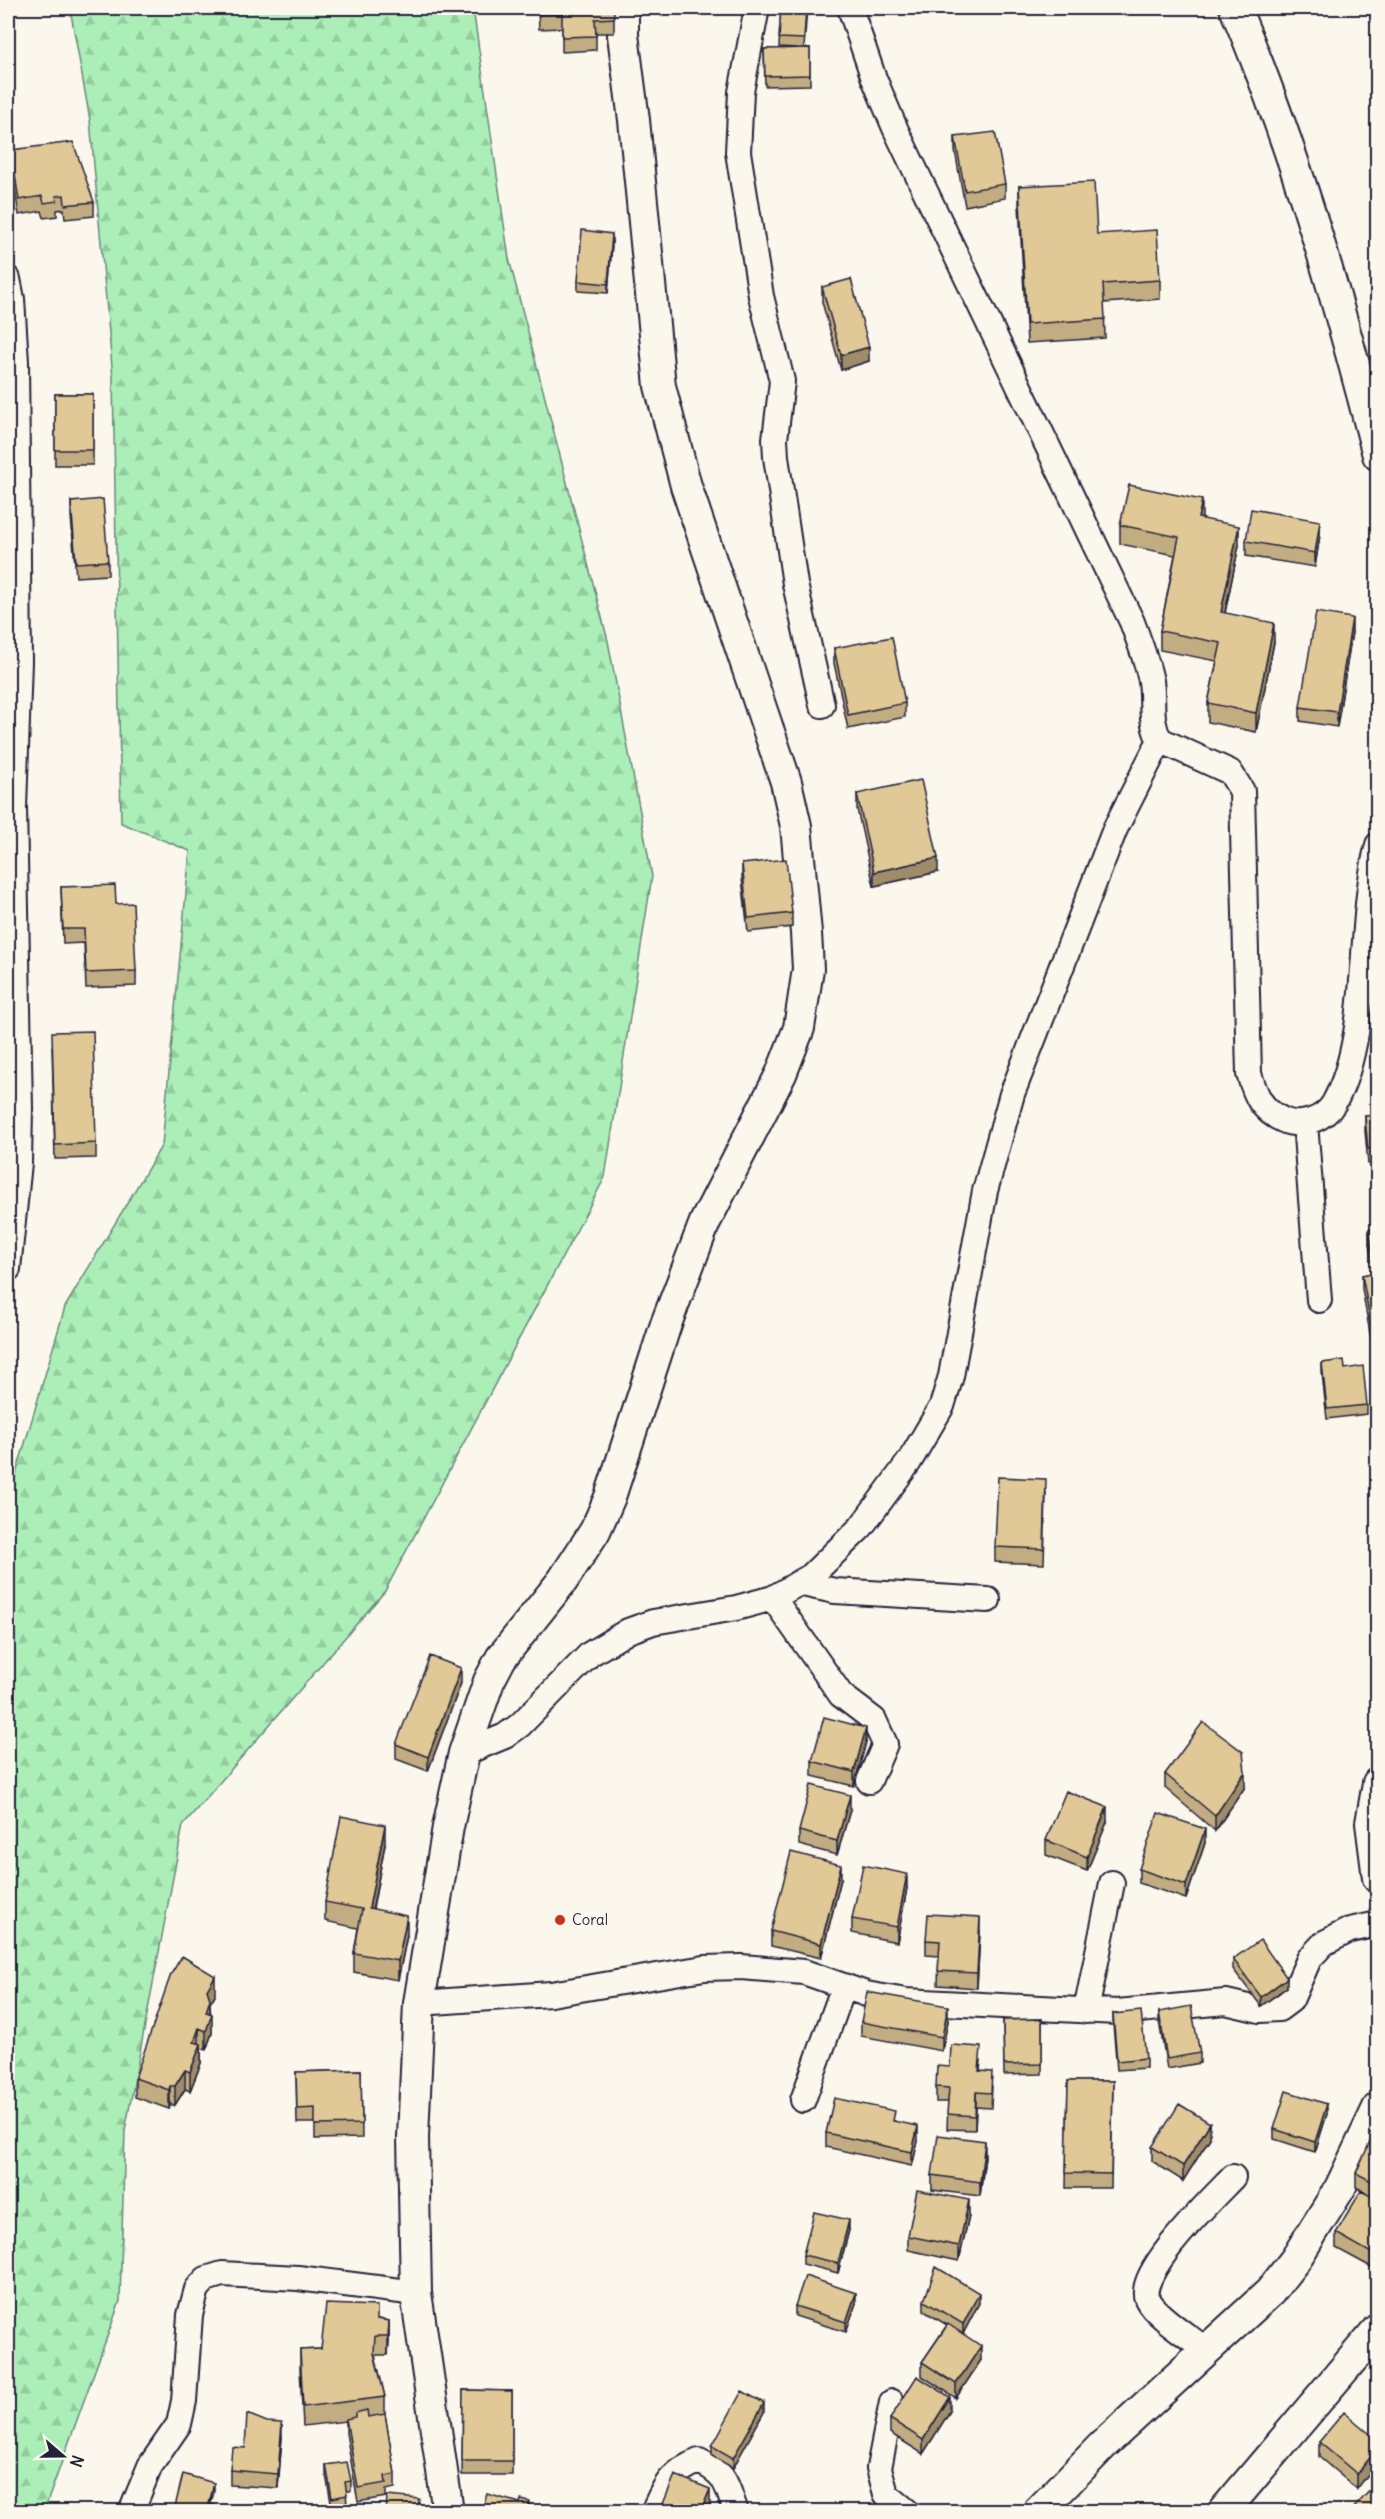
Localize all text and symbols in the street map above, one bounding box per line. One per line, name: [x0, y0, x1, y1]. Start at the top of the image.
place label: Coral: [572, 1910, 608, 1929]
marker: Coral: [553, 1913, 567, 1927]
north arrow: [33, 2426, 93, 2486]
text: N: [66, 2453, 88, 2470]

